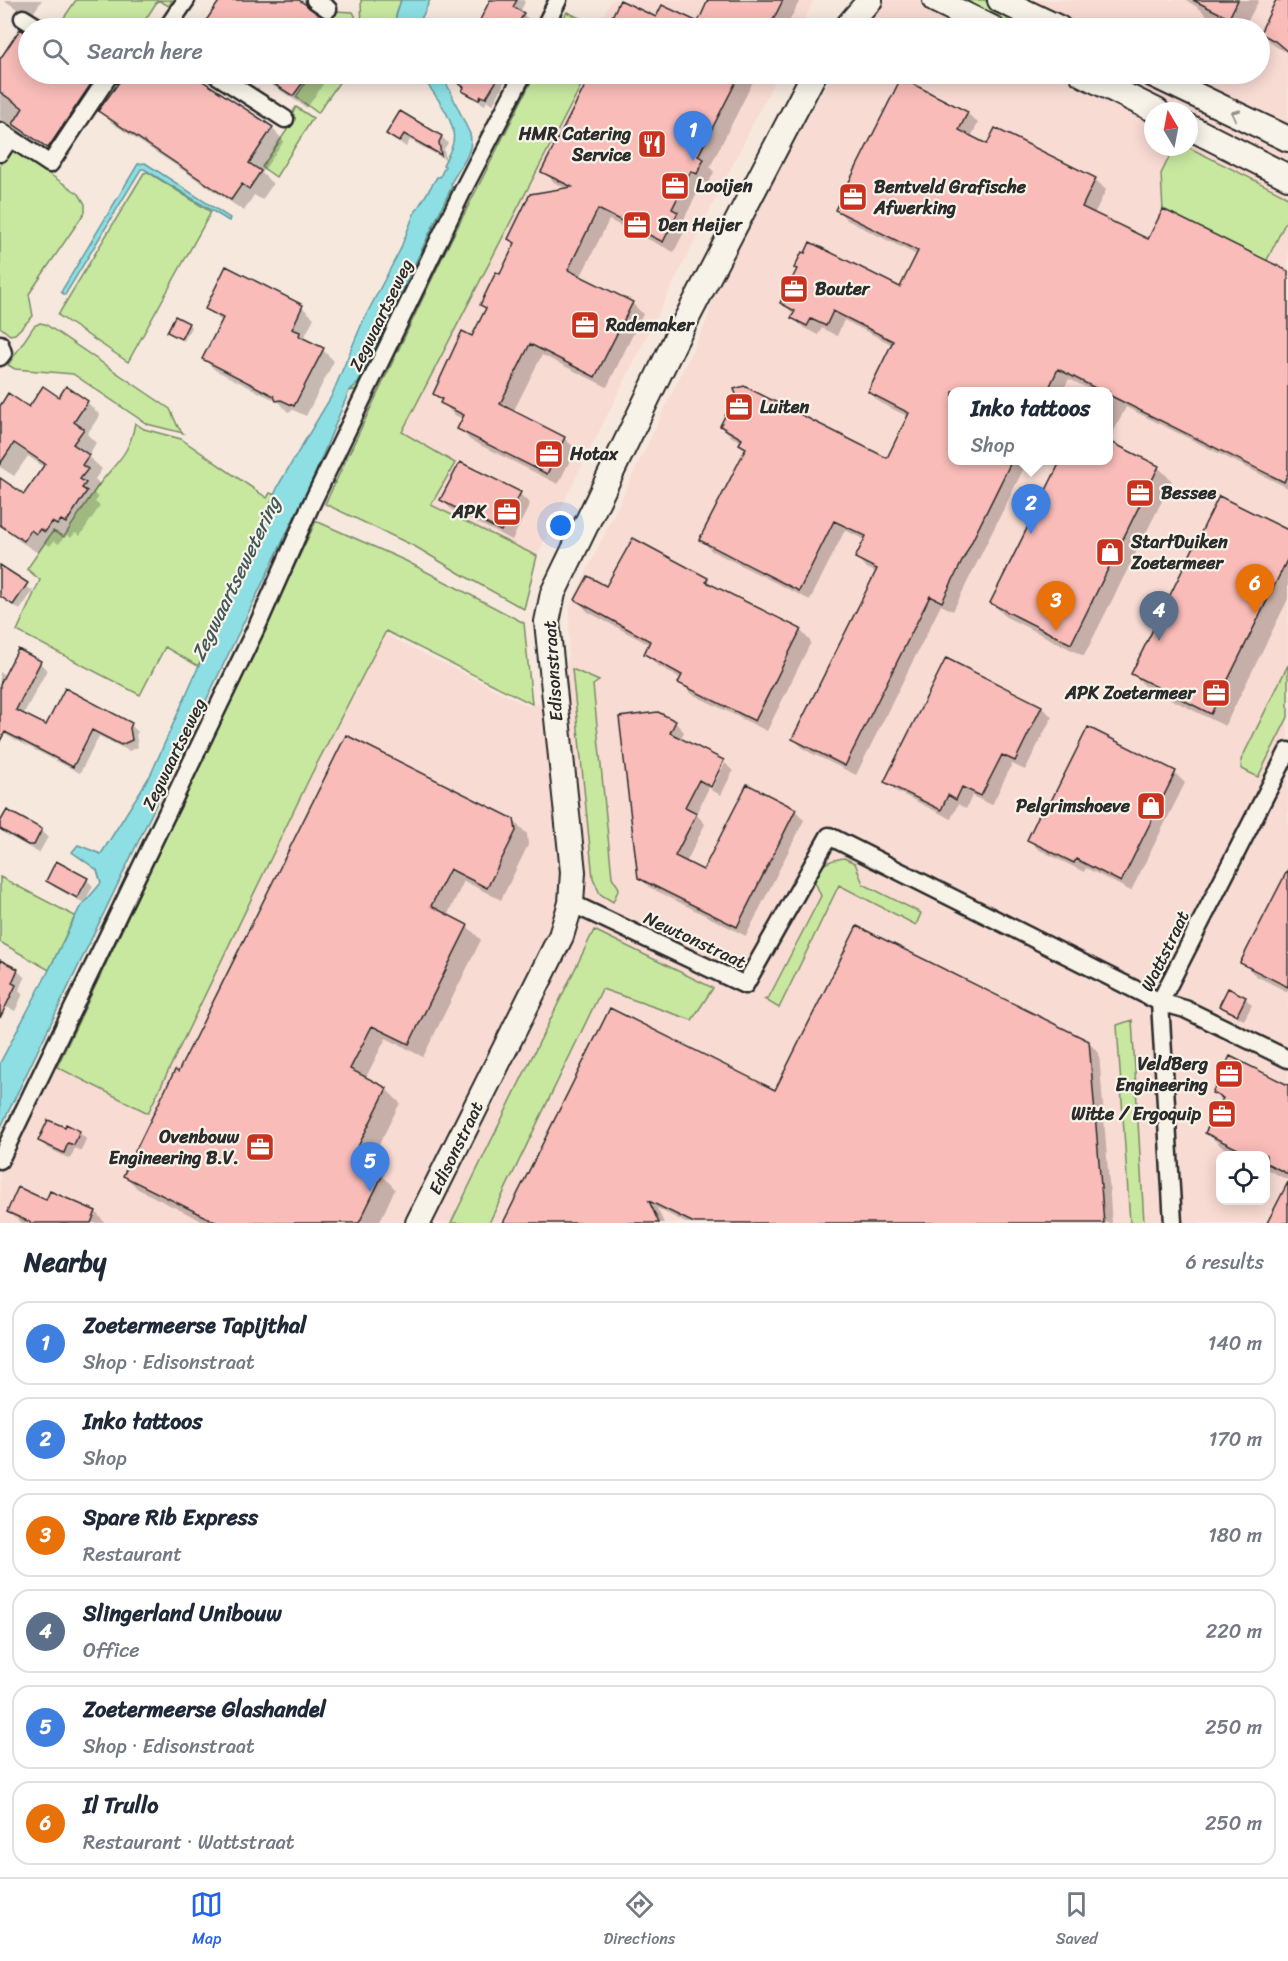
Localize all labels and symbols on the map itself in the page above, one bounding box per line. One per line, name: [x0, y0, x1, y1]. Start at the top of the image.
north arrow: [1144, 102, 1198, 156]
one-way arrow: [1231, 109, 1242, 121]
pin: 1: [674, 112, 712, 161]
place label: HMR Catering Service: [518, 118, 631, 171]
restaurant icon: HMR Catering Service: [636, 128, 668, 160]
office icon: Looijen: [659, 170, 691, 202]
place label: Looijen: [696, 170, 753, 202]
place label: Bentveld Grafische Afwerking: [873, 171, 1027, 224]
office icon: Bentveld Grafische Afwerking: [837, 181, 869, 213]
office icon: Den Heijer: [621, 209, 653, 241]
place label: Den Heijer: [658, 209, 743, 241]
street label: Zegwaartseweg: [340, 253, 422, 377]
office icon: Bouter: [778, 273, 810, 305]
place label: Bouter: [815, 273, 871, 305]
office icon: Rademaker: [569, 309, 601, 341]
place label: Rademaker: [605, 309, 695, 341]
office icon: Luiten: [723, 391, 755, 423]
place label: Luiten: [760, 391, 809, 423]
office icon: Hotax: [533, 438, 565, 470]
place label: Hotax: [569, 438, 619, 470]
office icon: Bessee: [1124, 477, 1156, 509]
place label: Bessee: [1161, 477, 1216, 509]
pin: 2: [1012, 484, 1050, 534]
water label: Zegwaartsewetering: [181, 489, 292, 667]
place label: APK: [451, 496, 487, 528]
office icon: APK: [491, 496, 523, 528]
your location: [546, 511, 575, 540]
place label: StartDuiken Zoetermeer: [1130, 526, 1228, 579]
shop icon: StartDuiken Zoetermeer: [1094, 536, 1126, 568]
pin: 6: [1236, 564, 1274, 614]
pin: 3: [1036, 582, 1076, 631]
pin: 4: [1140, 592, 1178, 641]
street label: Edisonstraat: [534, 619, 572, 723]
place label: APK Zoetermeer: [1064, 677, 1197, 709]
office icon: APK Zoetermeer: [1200, 677, 1232, 709]
street label: Zegwaartseweg: [133, 692, 215, 816]
place label: Pelgrimshoeve: [1016, 790, 1131, 822]
shop icon: Pelgrimshoeve: [1135, 790, 1167, 822]
street label: Newtonstraat: [638, 902, 752, 978]
street label: Wattstraat: [1131, 905, 1199, 997]
place label: VeldBerg Engineering: [1115, 1048, 1208, 1101]
office icon: VeldBerg Engineering: [1213, 1058, 1245, 1090]
street label: Edisonstraat: [419, 1095, 493, 1200]
place label: Witte / Ergoquip: [1071, 1098, 1201, 1130]
office icon: Witte / Ergoquip: [1206, 1098, 1238, 1130]
place label: Ovenbouw Engineering B.V.: [109, 1121, 240, 1174]
office icon: Ovenbouw Engineering B.V.: [244, 1131, 276, 1163]
pin: 5: [350, 1142, 389, 1192]

